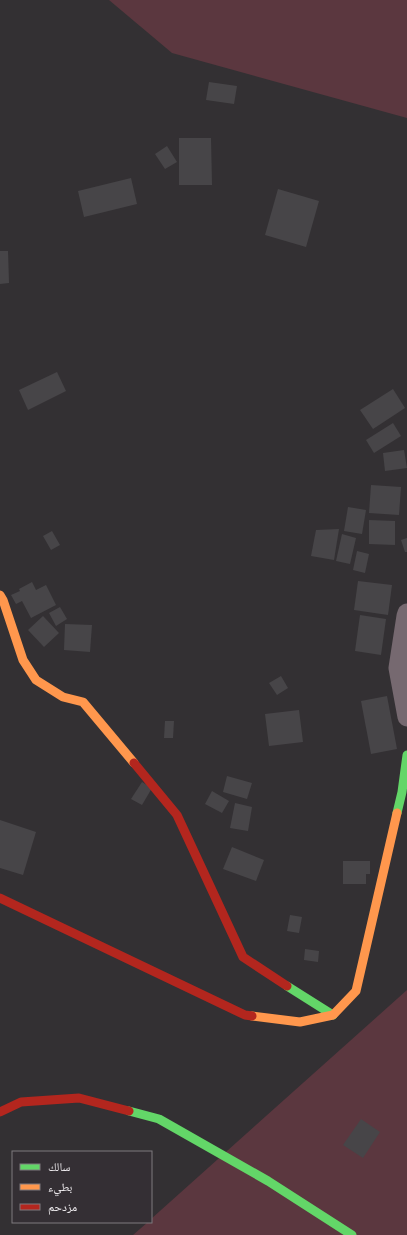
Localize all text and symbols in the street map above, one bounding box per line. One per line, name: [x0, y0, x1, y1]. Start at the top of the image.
legend: [12, 1151, 152, 1223]
text: سالك: [48, 1160, 70, 1174]
text: بطيء: [48, 1180, 72, 1197]
text: مزدحم: [48, 1200, 77, 1215]

